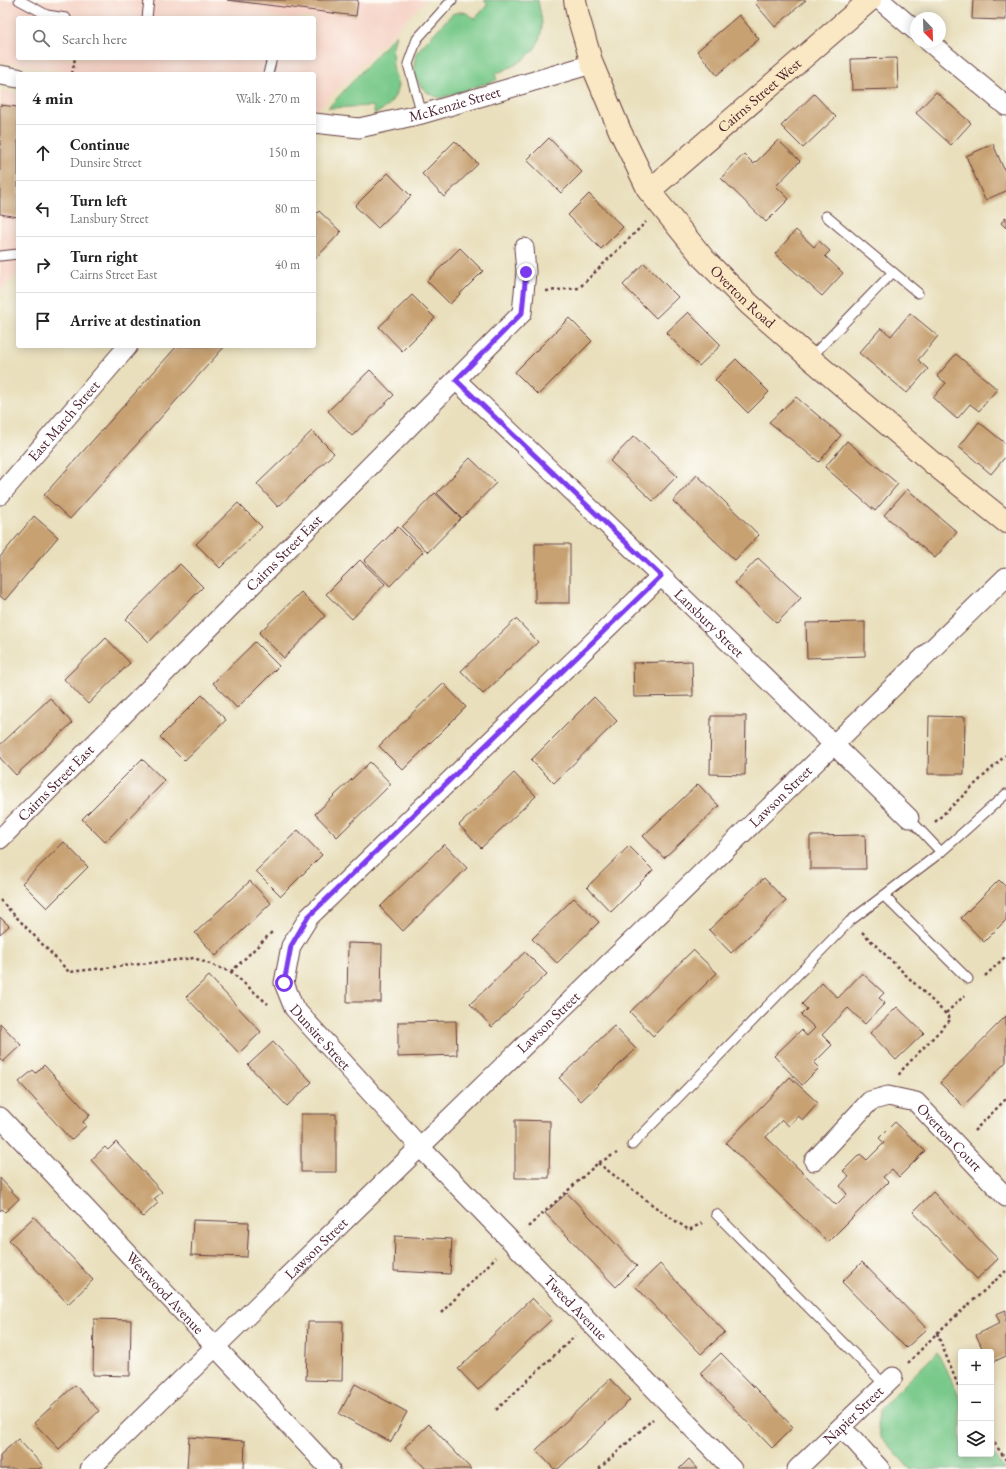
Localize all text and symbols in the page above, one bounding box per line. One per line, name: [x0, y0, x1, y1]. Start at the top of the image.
north arrow: [910, 12, 946, 48]
search box: [16, 16, 316, 60]
icon: search: [30, 27, 52, 49]
text: Search here: [62, 29, 127, 48]
street label: Cairns Street West: [713, 53, 805, 137]
street label: McKenzie Street: [407, 81, 503, 126]
text: 4 min: [32, 87, 73, 109]
text: Walk · 270 m: [236, 90, 300, 107]
text: Continue: [70, 135, 130, 154]
icon: ahead: [32, 142, 54, 164]
text: 150 m: [269, 144, 300, 161]
text: Dunsire Street: [70, 154, 141, 171]
text: Turn left: [70, 191, 127, 210]
icon: left: [32, 198, 54, 220]
text: 80 m: [275, 200, 300, 217]
text: Lansbury Street: [70, 210, 149, 227]
text: Turn right: [70, 247, 138, 266]
icon: right: [32, 254, 54, 276]
text: 40 m: [275, 256, 300, 273]
street label: Overton Road: [706, 261, 780, 332]
route end: [517, 263, 535, 281]
text: Cairns Street East: [70, 266, 157, 283]
icon: arrive: [32, 310, 54, 332]
text: Arrive at destination: [70, 311, 201, 330]
street label: East March Street: [23, 376, 104, 465]
street label: Cairns Street East: [241, 510, 326, 595]
street label: Lansbury Street: [670, 584, 749, 661]
street label: Cairns Street East: [13, 740, 98, 825]
street label: Lawson Street: [745, 761, 816, 831]
route start: [275, 974, 293, 992]
street label: Lawson Street: [512, 987, 584, 1057]
street label: Dunsire Street: [286, 1000, 356, 1074]
street label: Overton Court: [913, 1099, 987, 1175]
street label: Lawson Street: [280, 1213, 352, 1283]
street label: Westwood Avenue: [122, 1247, 209, 1338]
street label: Tweed Avenue: [540, 1271, 612, 1344]
map controls: [958, 1349, 994, 1457]
button: +: [958, 1349, 994, 1385]
street label: Napier Street: [819, 1381, 887, 1448]
button: −: [958, 1385, 994, 1421]
button: layers: [958, 1421, 994, 1457]

